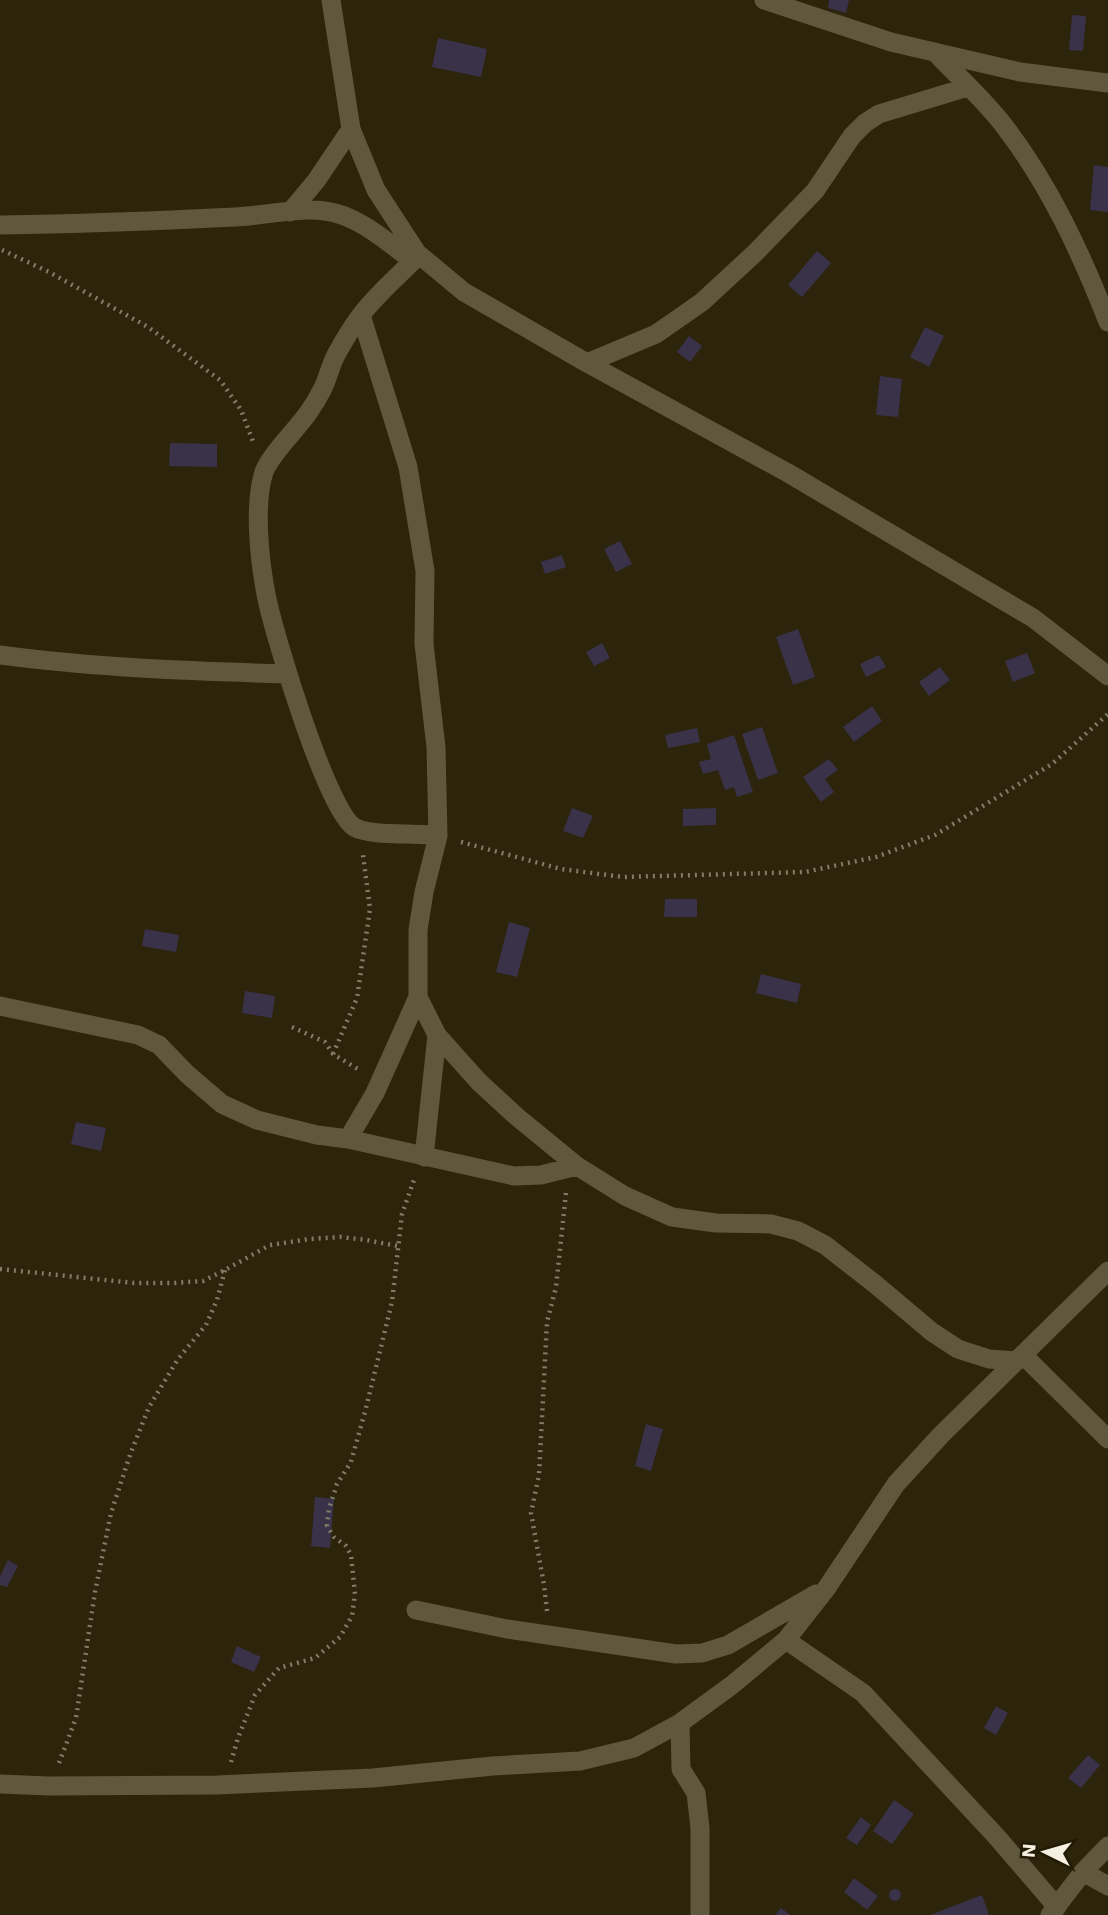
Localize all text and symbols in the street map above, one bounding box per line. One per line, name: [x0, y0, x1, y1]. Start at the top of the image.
north arrow: [1010, 1817, 1080, 1887]
text: N: [1016, 1843, 1041, 1859]

